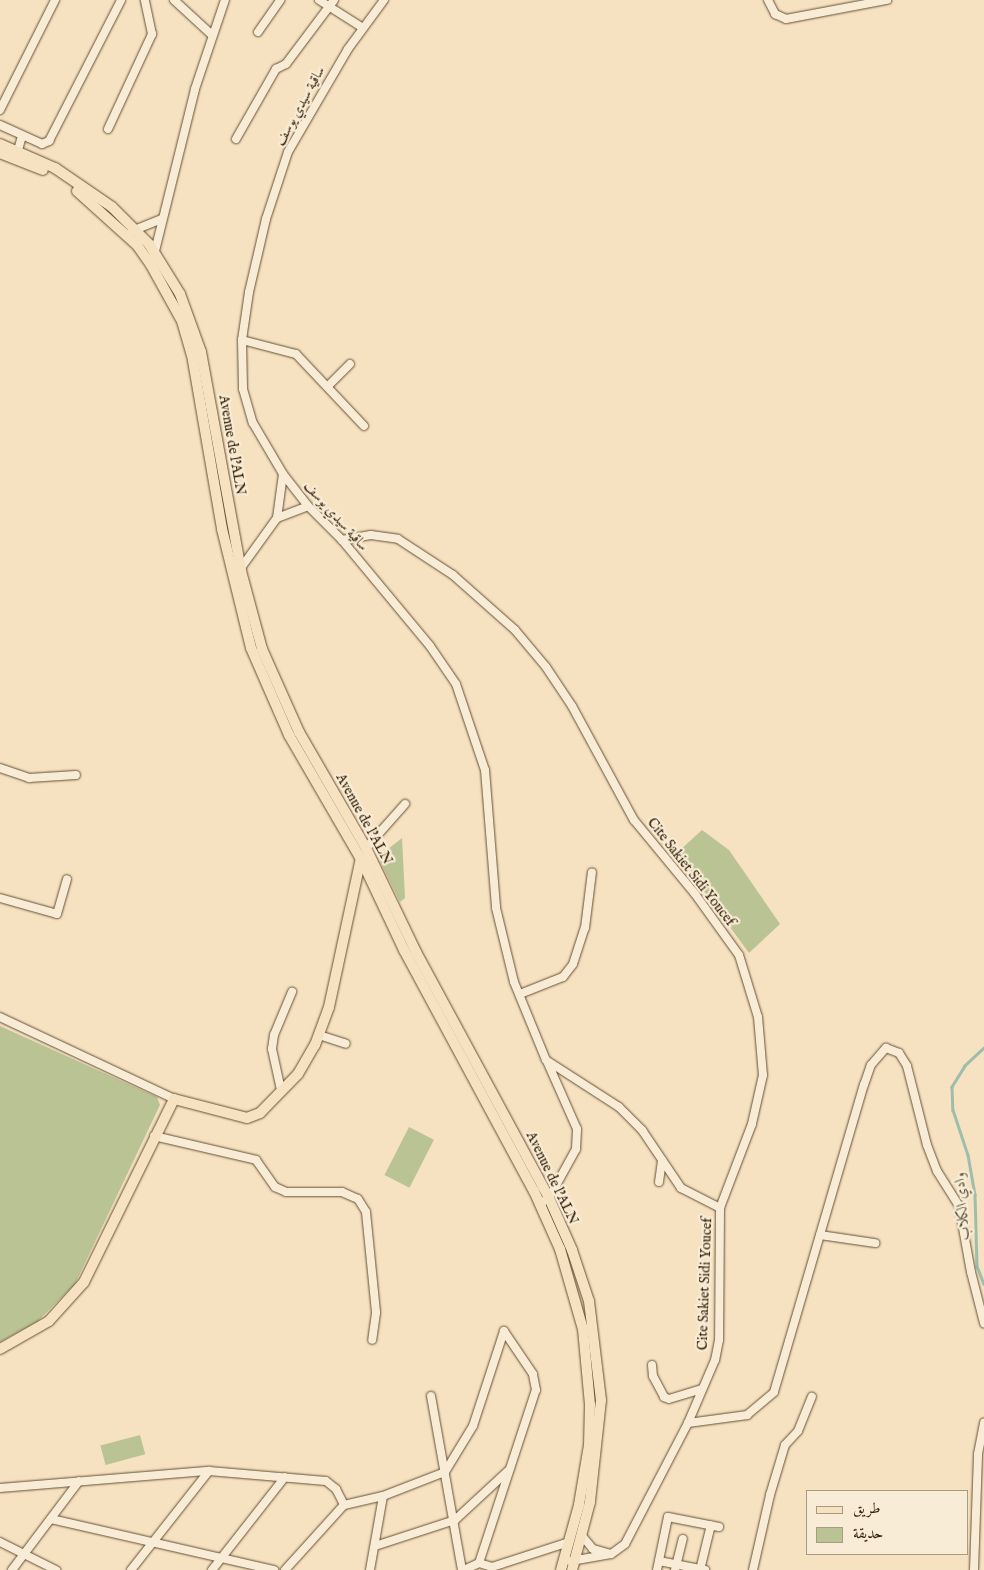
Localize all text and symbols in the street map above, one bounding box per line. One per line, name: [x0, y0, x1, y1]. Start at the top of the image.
street label: ساقية سيدي يوسف: [271, 63, 329, 149]
street label: Avenue de l'ALN: [215, 394, 249, 496]
street label: ساقية سيدي يوسف: [300, 478, 372, 554]
street label: Avenue de l'ALN: [332, 771, 396, 867]
street label: Cite Sakiet Sidi Youcef: [644, 815, 738, 929]
street label: Avenue de l'ALN: [522, 1129, 582, 1227]
water label: وادي الكلاب: [950, 1171, 974, 1241]
street label: Cite Sakiet Sidi Youcef: [694, 1217, 716, 1351]
legend: [806, 1490, 969, 1555]
text: طريق: [853, 1499, 880, 1518]
text: حديقة: [853, 1524, 883, 1543]

